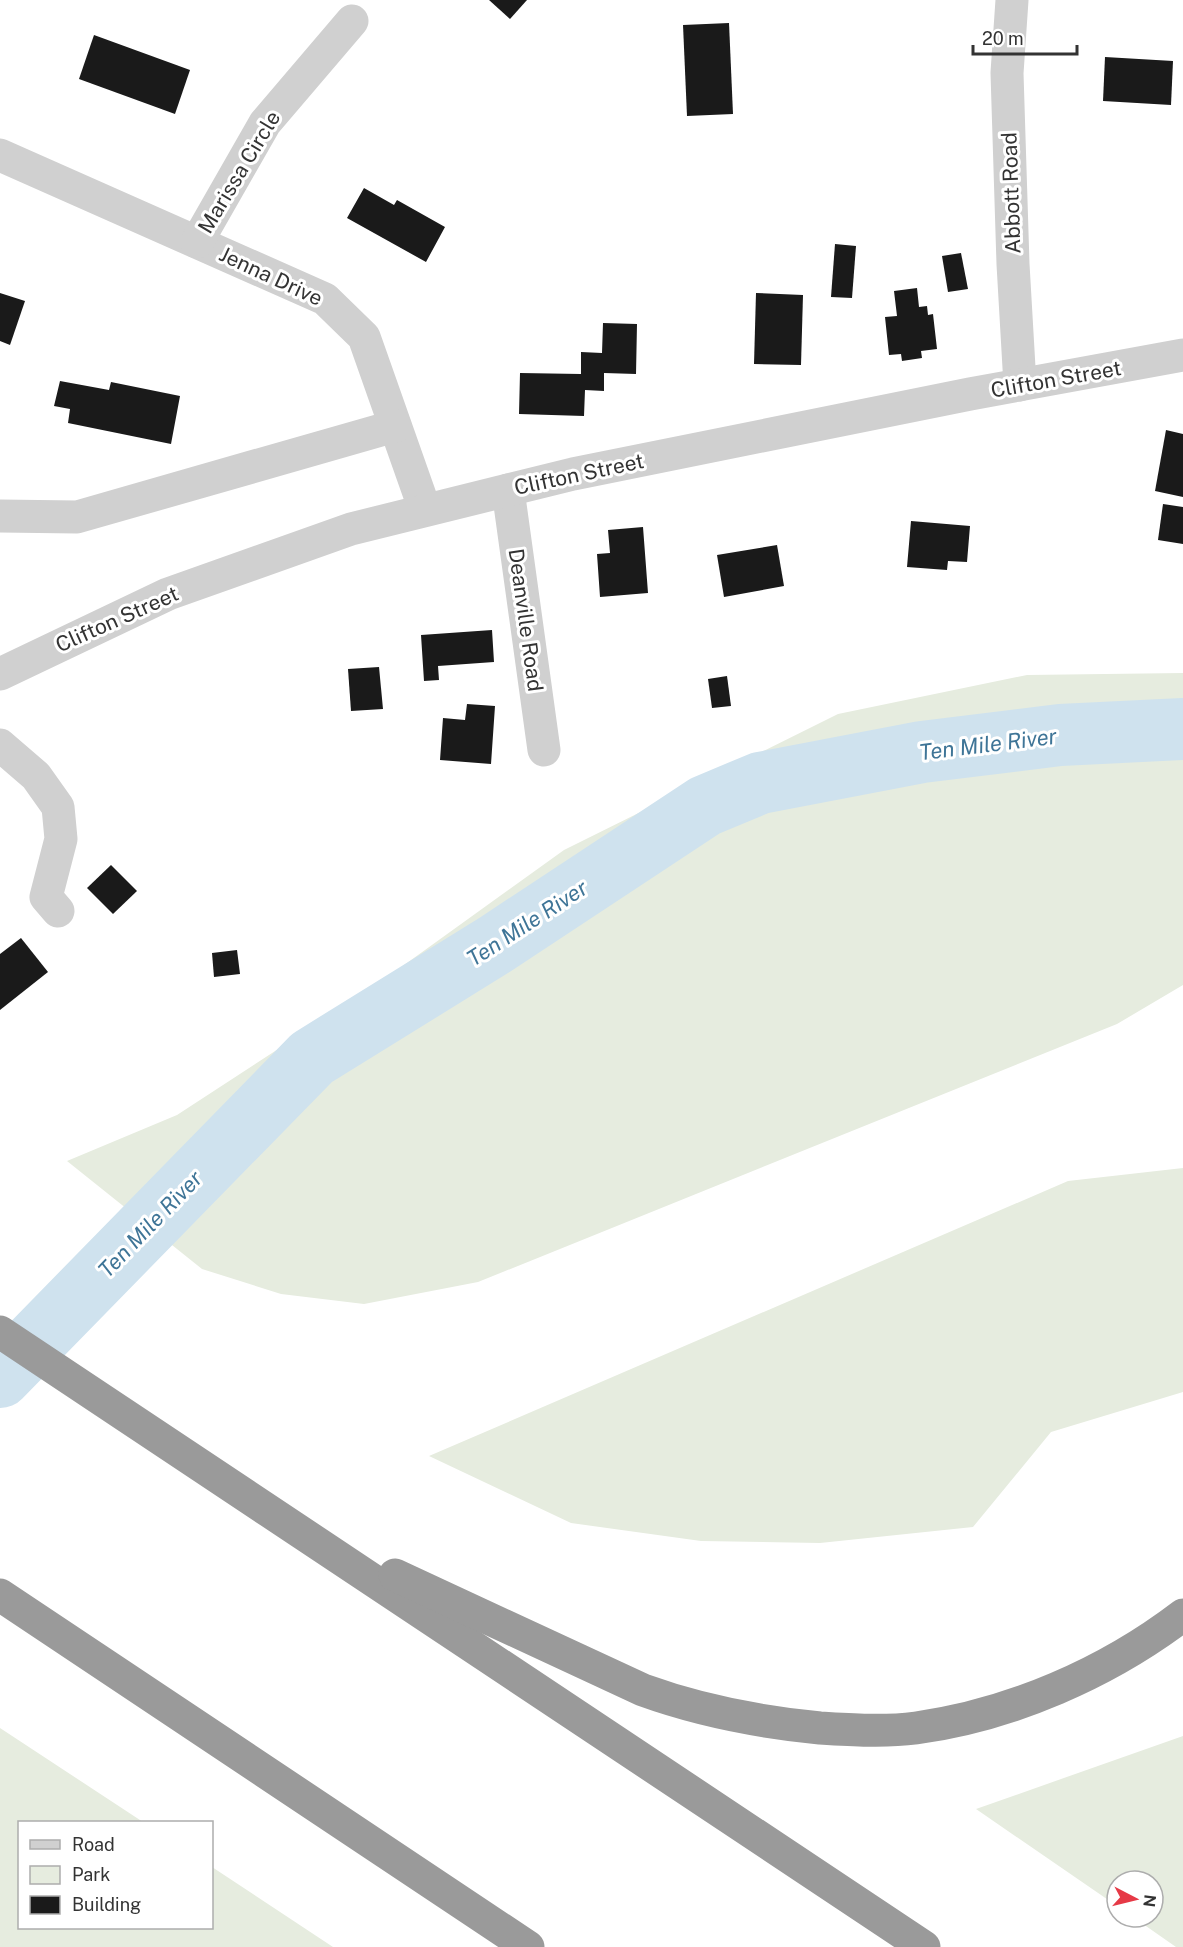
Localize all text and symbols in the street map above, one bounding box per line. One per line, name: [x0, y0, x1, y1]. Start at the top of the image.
scale bar: [973, 18, 1076, 56]
text: 20 m: [982, 28, 1024, 49]
street label: Marissa Circle: [193, 106, 285, 238]
street label: Abbott Road: [996, 132, 1026, 254]
street label: Jenna Drive: [215, 241, 327, 311]
street label: Clifton Street: [989, 355, 1123, 403]
street label: Clifton Street: [512, 448, 646, 500]
street label: Deanville Road: [504, 547, 548, 693]
street label: Clifton Street: [52, 581, 182, 657]
water label: Ten Mile River: [918, 723, 1059, 765]
water label: Ten Mile River: [462, 874, 593, 972]
water label: Ten Mile River: [93, 1165, 208, 1283]
legend: [18, 1821, 213, 1929]
text: Road: [72, 1834, 115, 1855]
text: Park: [72, 1864, 110, 1885]
north arrow: [1105, 1869, 1165, 1929]
text: N: [1139, 1893, 1160, 1908]
text: Building: [72, 1894, 141, 1915]

